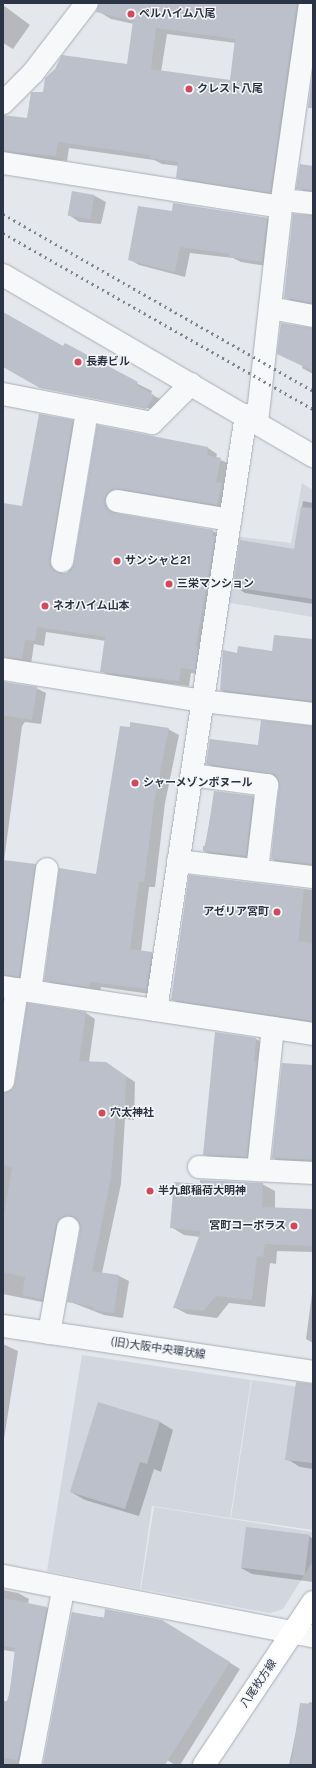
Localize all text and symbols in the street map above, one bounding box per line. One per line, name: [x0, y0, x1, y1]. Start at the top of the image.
place label: ペルハイム八尾: [139, 7, 216, 21]
marker: ペルハイム八尾: [126, 9, 136, 19]
place label: クレスト八尾: [197, 82, 263, 96]
marker: クレスト八尾: [184, 84, 194, 94]
place label: 長寿ビル: [86, 355, 130, 369]
marker: 長寿ビル: [73, 357, 83, 367]
place label: サンシャと21: [125, 554, 191, 568]
marker: サンシャと21: [112, 556, 122, 566]
place label: 三栄マンション: [177, 577, 254, 591]
marker: 三栄マンション: [164, 579, 174, 589]
place label: ネオハイム山本: [53, 599, 130, 613]
marker: ネオハイム山本: [40, 601, 50, 611]
place label: シャーメゾンボヌール: [143, 776, 253, 790]
marker: シャーメゾンボヌール: [130, 778, 140, 788]
place label: アゼリア宮町: [203, 905, 269, 919]
marker: アゼリア宮町: [272, 907, 282, 917]
place label: 穴太神社: [110, 1106, 154, 1120]
marker: 穴太神社: [97, 1108, 107, 1118]
place label: 半九郎稲荷大明神: [158, 1184, 246, 1198]
marker: 半九郎稲荷大明神: [145, 1186, 155, 1196]
place label: 宮町コーポラス: [209, 1219, 286, 1233]
marker: 宮町コーポラス: [289, 1221, 299, 1231]
street label: (旧)大阪中央環状線: [110, 1336, 206, 1362]
street label: 八尾枚方線: [238, 1658, 280, 1710]

